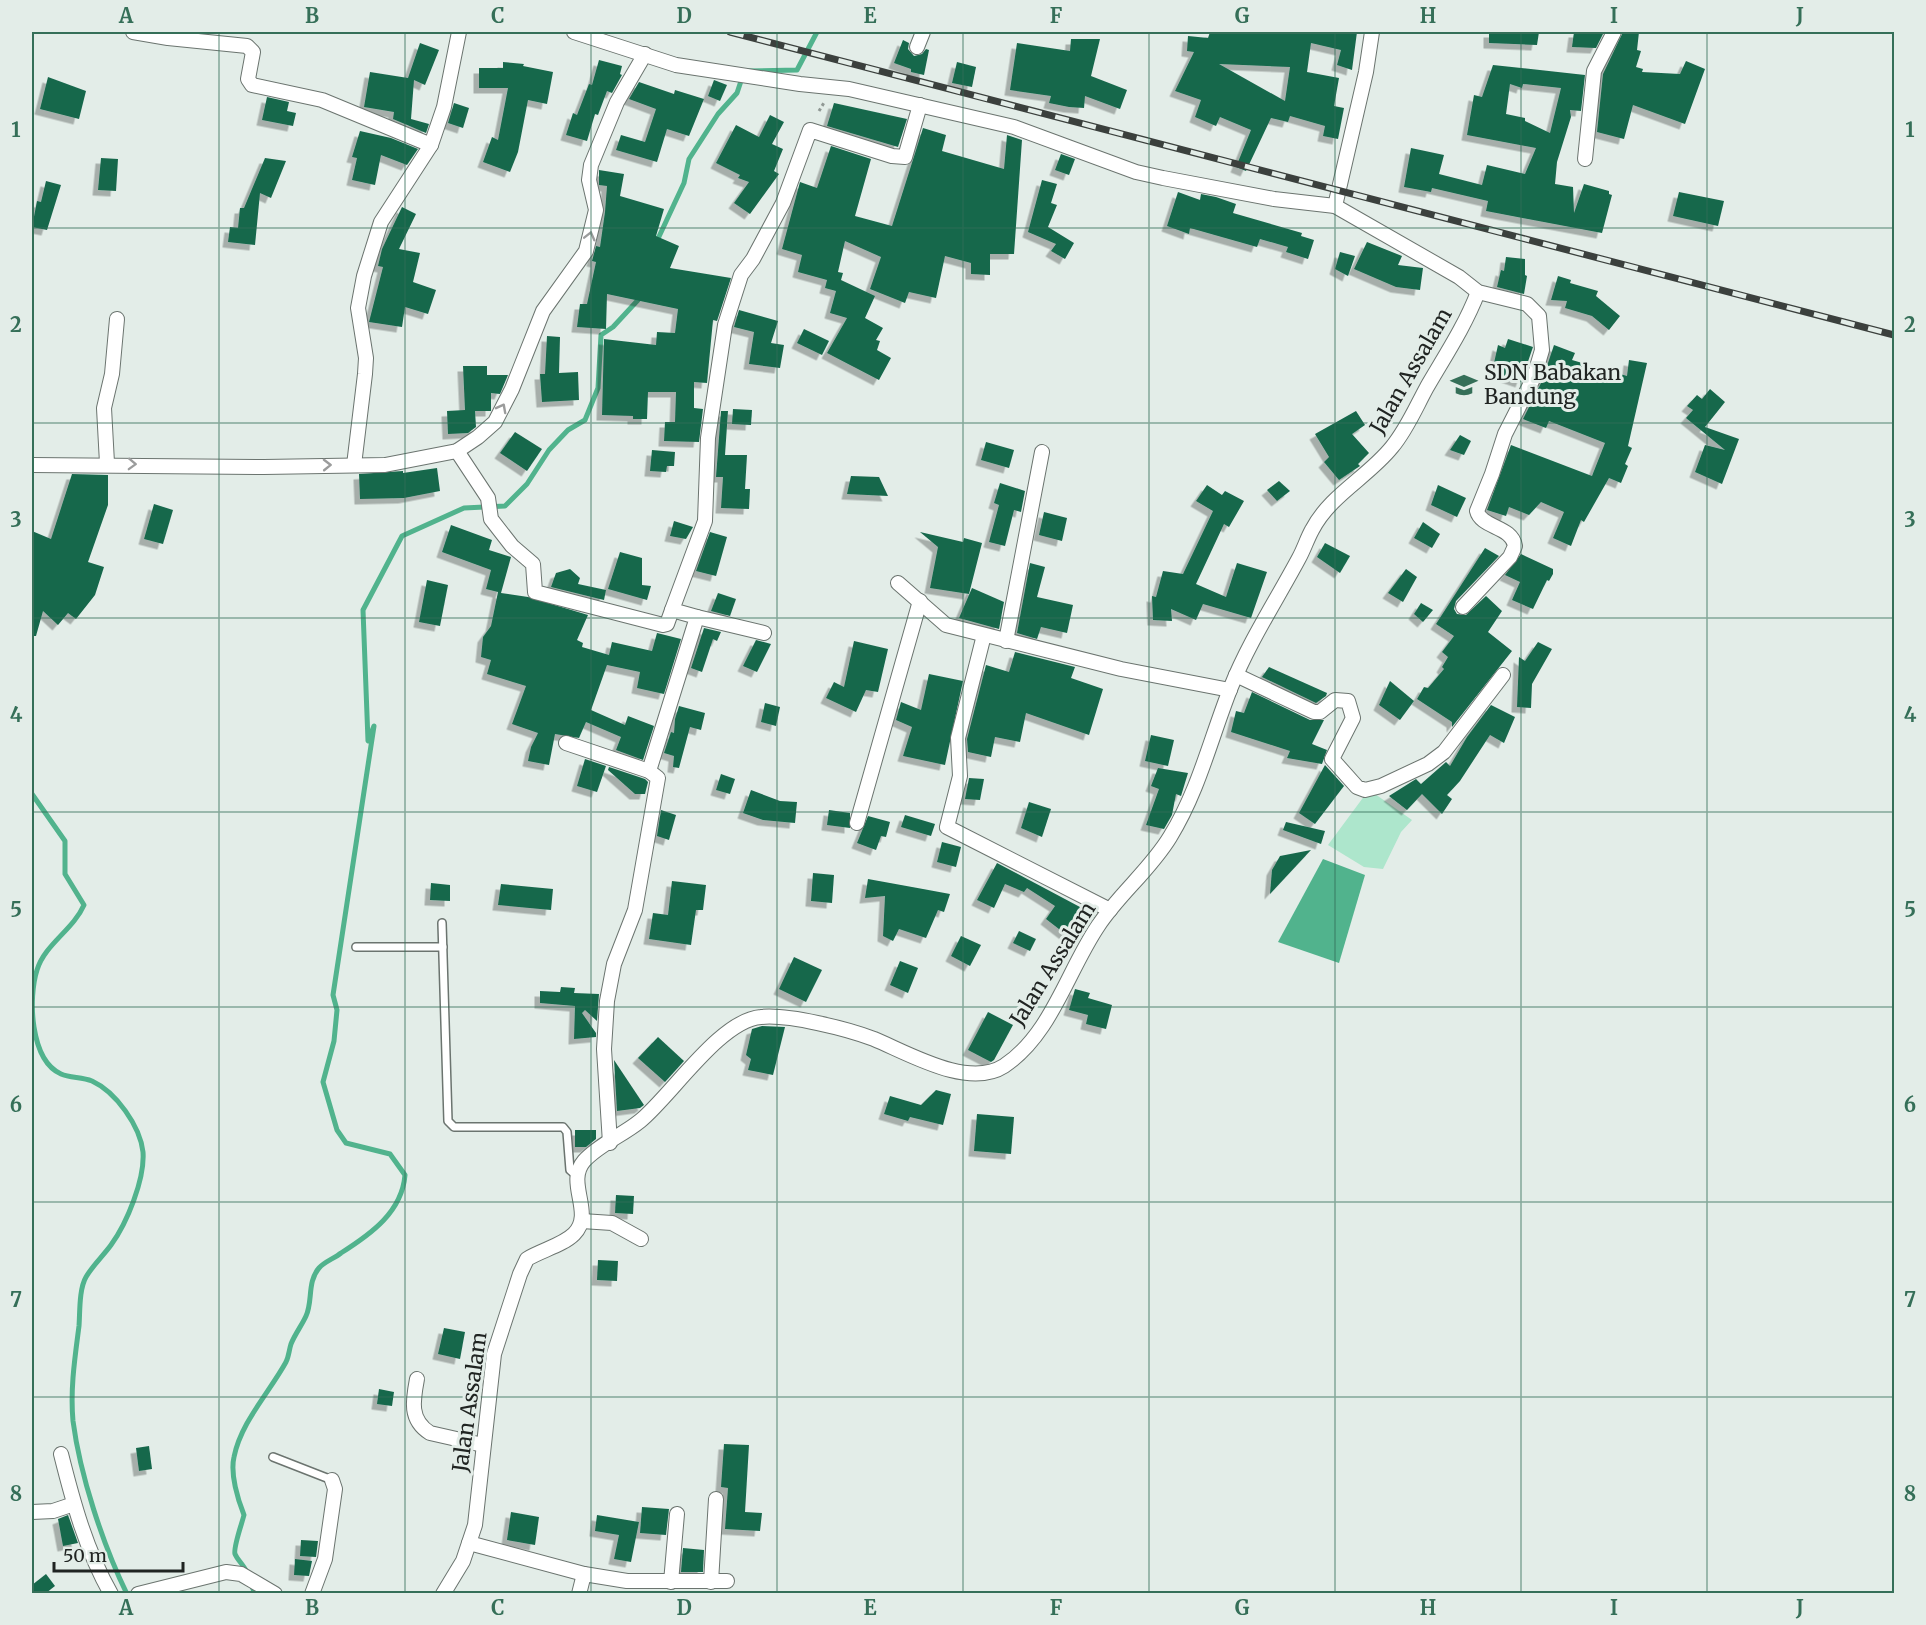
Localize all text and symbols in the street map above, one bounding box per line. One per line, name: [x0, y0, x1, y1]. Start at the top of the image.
text: A: [118, 3, 134, 28]
text: B: [305, 3, 319, 28]
text: C: [491, 3, 505, 28]
text: D: [676, 3, 692, 28]
text: E: [863, 3, 877, 28]
text: F: [1050, 3, 1063, 28]
text: G: [1235, 3, 1250, 28]
text: H: [1420, 3, 1436, 28]
text: I: [1610, 3, 1618, 28]
text: J: [1795, 3, 1804, 28]
text: 1: [11, 117, 21, 142]
text: 1: [1905, 117, 1915, 142]
one-way arrow: [583, 231, 596, 241]
street label: Jalan Assalam: [1363, 303, 1458, 439]
text: 2: [10, 312, 22, 337]
text: 2: [1904, 312, 1916, 337]
place label: SDN Babakan Bandung: [1484, 359, 1621, 410]
school or university icon: SDN Babakan Bandung: [1449, 370, 1479, 400]
one-way arrow: [495, 404, 506, 414]
one-way arrow: [127, 458, 136, 471]
one-way arrow: [322, 459, 331, 472]
text: 3: [10, 507, 22, 532]
text: 3: [1904, 507, 1916, 532]
text: 4: [10, 702, 23, 727]
text: 4: [1904, 702, 1917, 727]
text: 5: [10, 897, 22, 922]
street label: Jalan Assalam: [1003, 897, 1101, 1032]
text: 5: [1904, 897, 1916, 922]
text: 6: [10, 1092, 22, 1117]
text: 6: [1904, 1092, 1916, 1117]
text: 7: [10, 1287, 22, 1312]
text: 7: [1904, 1287, 1916, 1312]
street label: Jalan Assalam: [446, 1330, 493, 1475]
text: 8: [10, 1481, 22, 1506]
text: 8: [1904, 1481, 1916, 1506]
scale bar: [54, 1535, 183, 1573]
text: 50 m: [63, 1544, 107, 1567]
text: A: [118, 1595, 134, 1620]
text: B: [305, 1595, 319, 1620]
text: C: [491, 1595, 505, 1620]
text: D: [676, 1595, 692, 1620]
text: E: [863, 1595, 877, 1620]
text: F: [1050, 1595, 1063, 1620]
text: G: [1235, 1595, 1250, 1620]
text: H: [1420, 1595, 1436, 1620]
text: I: [1610, 1595, 1618, 1620]
text: J: [1795, 1595, 1804, 1620]

